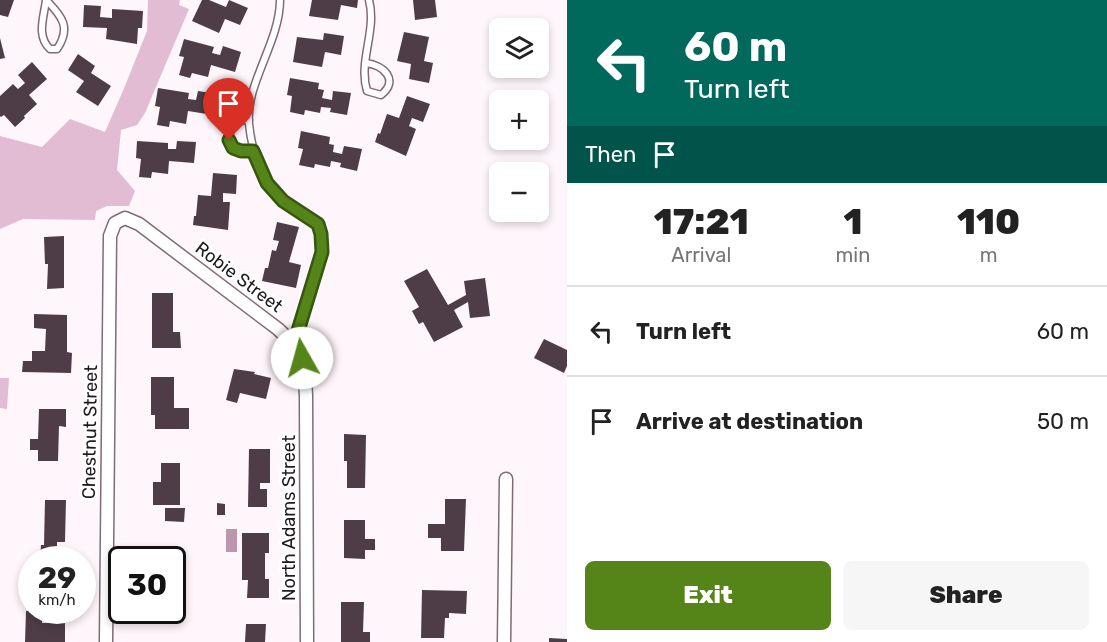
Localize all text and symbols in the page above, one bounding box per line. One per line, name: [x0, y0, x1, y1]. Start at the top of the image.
map controls: [489, 18, 549, 222]
button: layers: [489, 18, 549, 78]
text: 60 m: [684, 22, 787, 72]
icon: left: [585, 24, 663, 102]
text: Turn left: [684, 73, 789, 105]
pin: [203, 78, 254, 140]
icon: arrive: [212, 87, 245, 120]
button: +: [489, 90, 549, 150]
icon: arrive: [648, 138, 681, 171]
text: Then: [585, 141, 636, 168]
button: −: [489, 162, 549, 222]
text: 17:21: [654, 200, 749, 243]
text: 1: [843, 200, 862, 243]
text: 110: [957, 200, 1020, 243]
street label: Robie Street: [191, 237, 287, 317]
text: Arrival: [671, 243, 731, 267]
text: min: [836, 243, 870, 267]
text: m: [980, 243, 998, 267]
icon: left: [585, 315, 618, 348]
text: Turn left: [636, 318, 731, 345]
text: 60 m: [1037, 318, 1089, 345]
position arrow: [270, 326, 334, 390]
street label: Chestnut Street: [78, 365, 102, 499]
icon: arrive: [585, 405, 618, 438]
text: Arrive at destination: [636, 408, 863, 435]
text: 50 m: [1037, 408, 1089, 435]
street label: North Adams Street: [278, 435, 300, 601]
speed limit sign: 30: [108, 546, 186, 624]
text: 29: [38, 560, 76, 596]
button: Exit: [585, 561, 831, 630]
button: Share: [843, 561, 1089, 630]
text: km/h: [38, 591, 76, 609]

